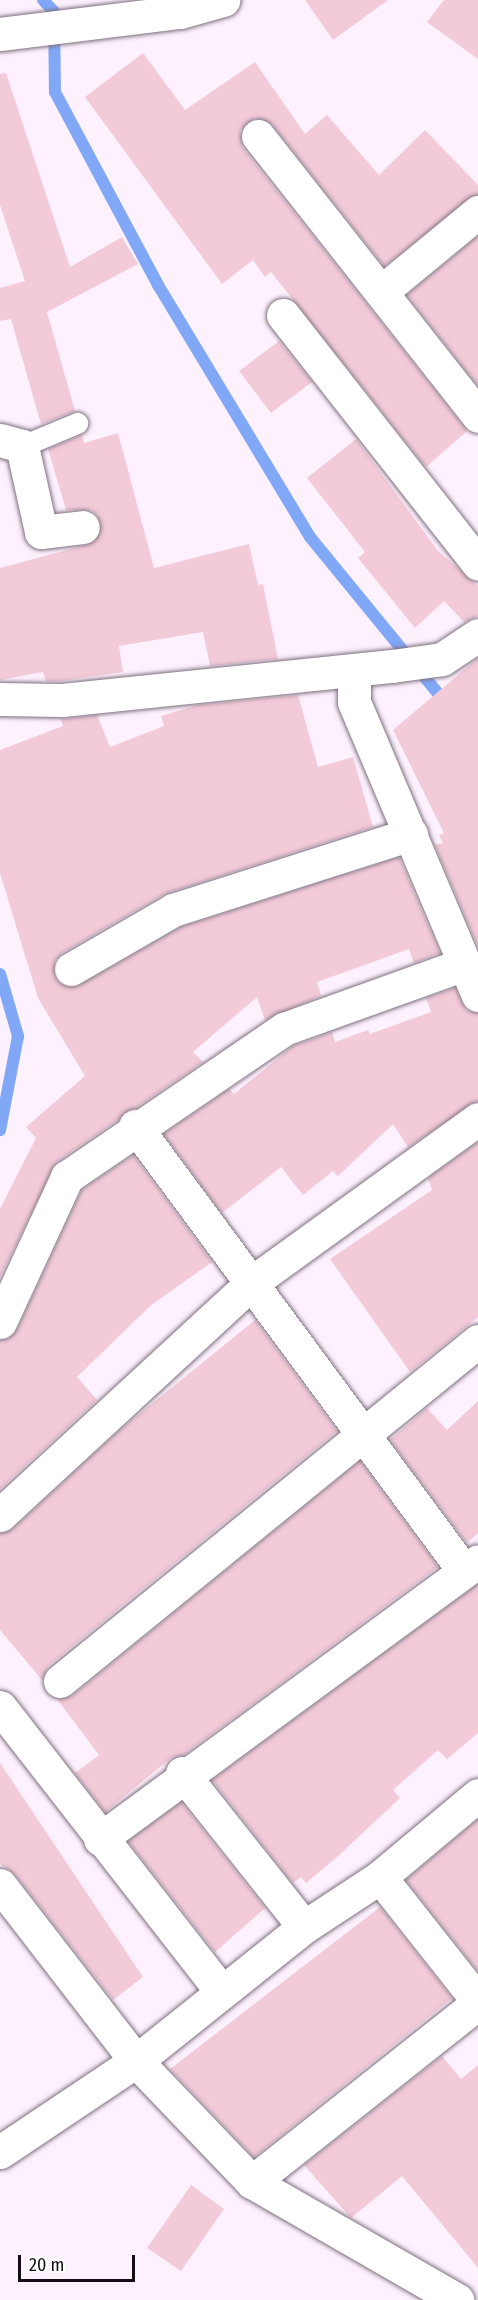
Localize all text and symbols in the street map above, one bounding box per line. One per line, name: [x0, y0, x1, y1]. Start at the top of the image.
scale bar: [21, 2243, 138, 2281]
text: 20 m: [29, 2254, 64, 2276]

